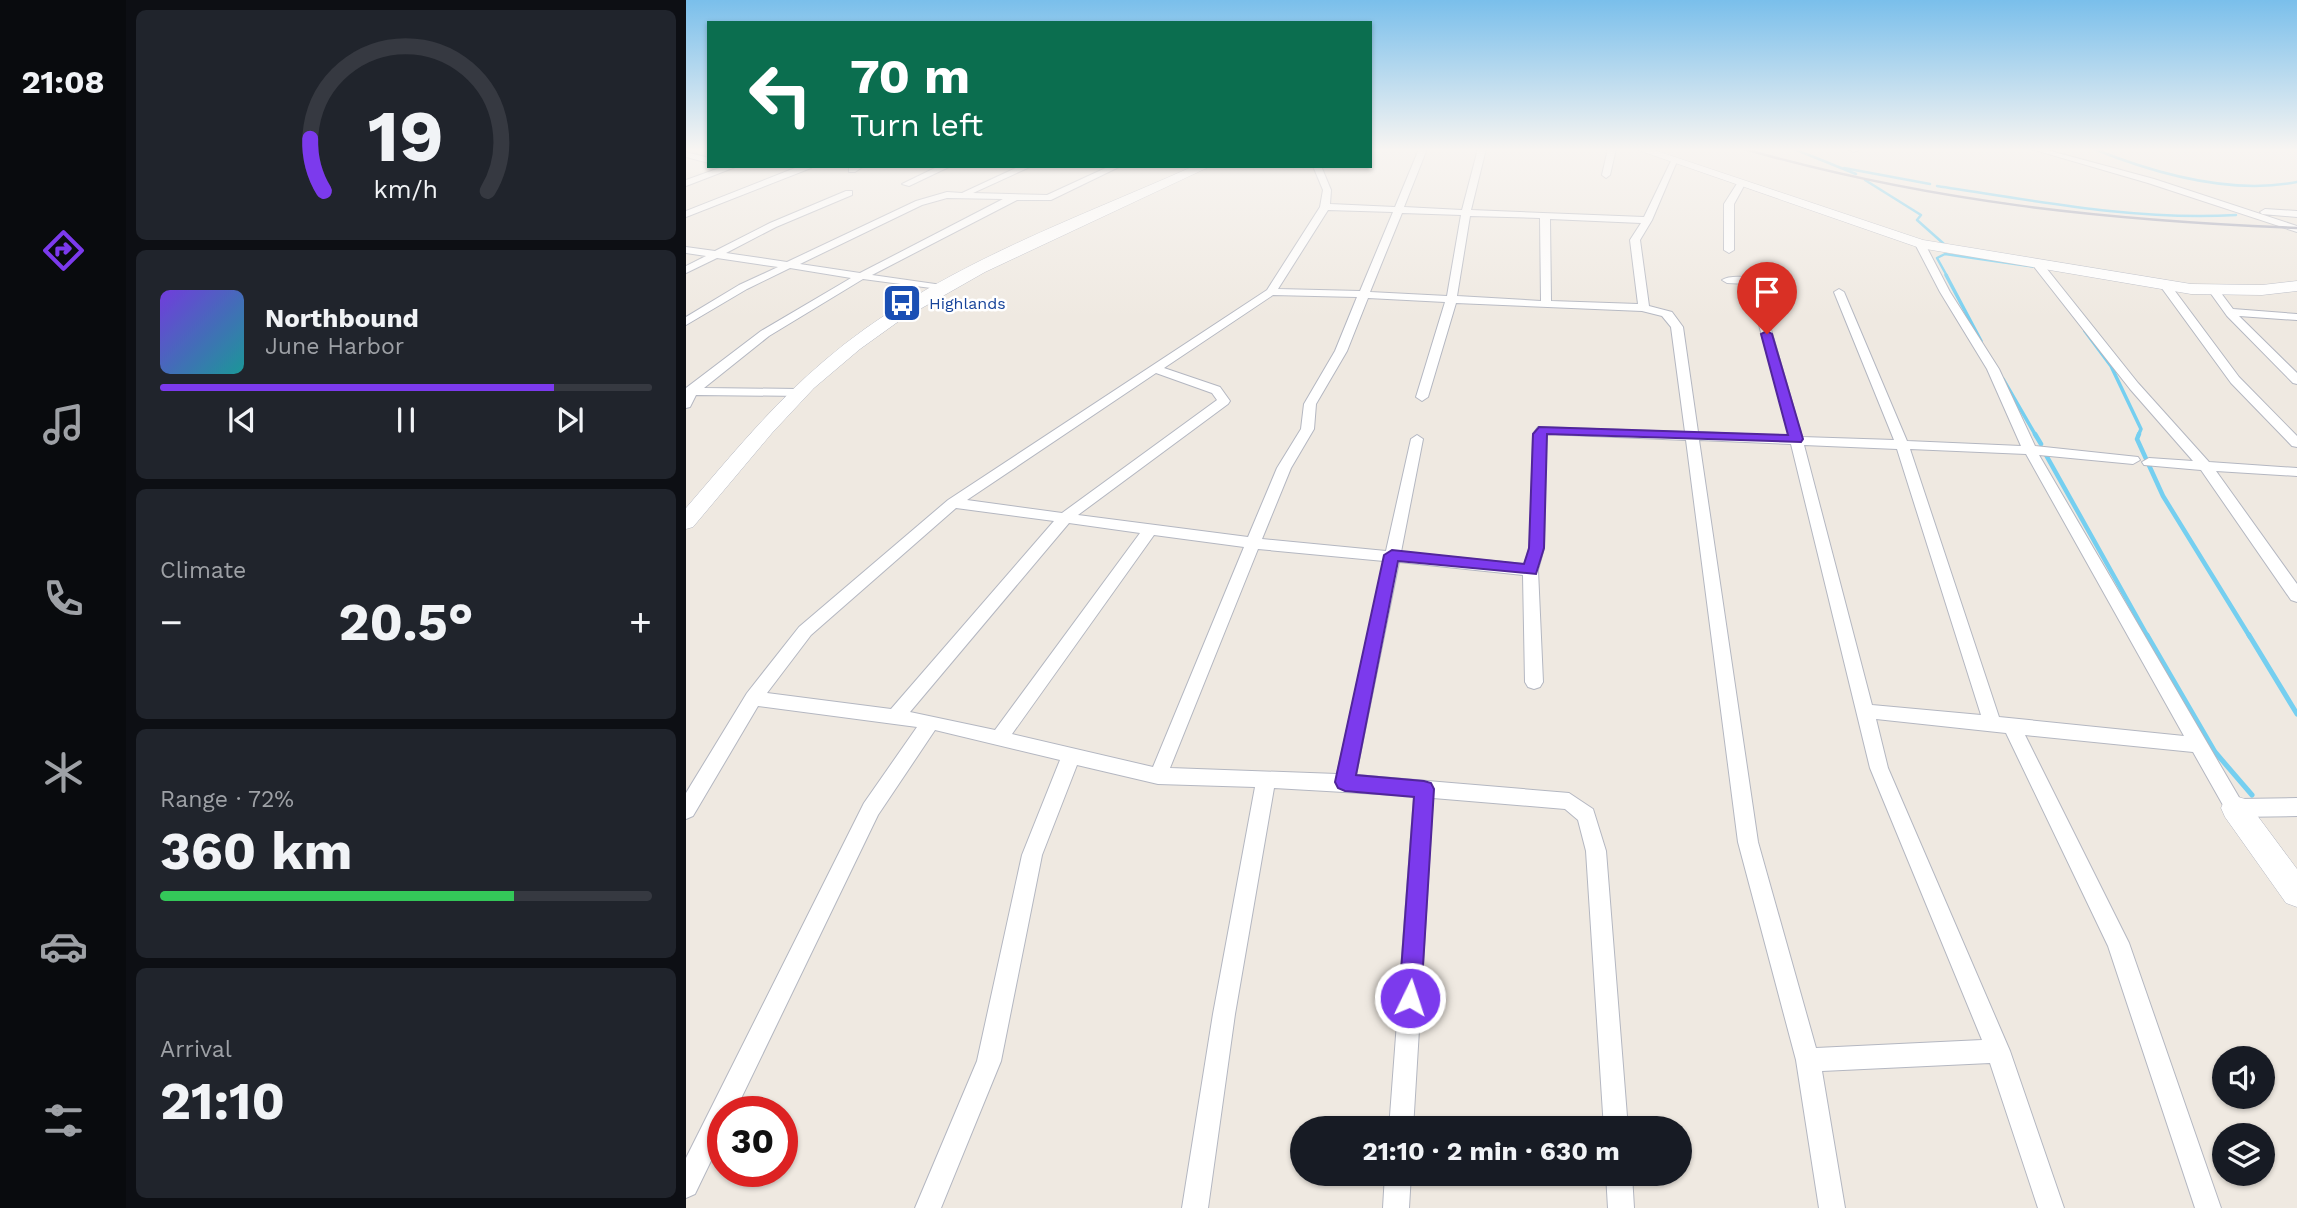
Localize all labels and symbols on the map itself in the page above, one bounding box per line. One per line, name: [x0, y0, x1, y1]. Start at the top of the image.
pin: [1737, 262, 1797, 334]
bus stop icon: Highlands: [881, 282, 923, 324]
place label: Highlands: [929, 294, 1006, 313]
position arrow: [1373, 961, 1447, 1035]
speed limit sign: 30: [707, 1096, 798, 1187]

